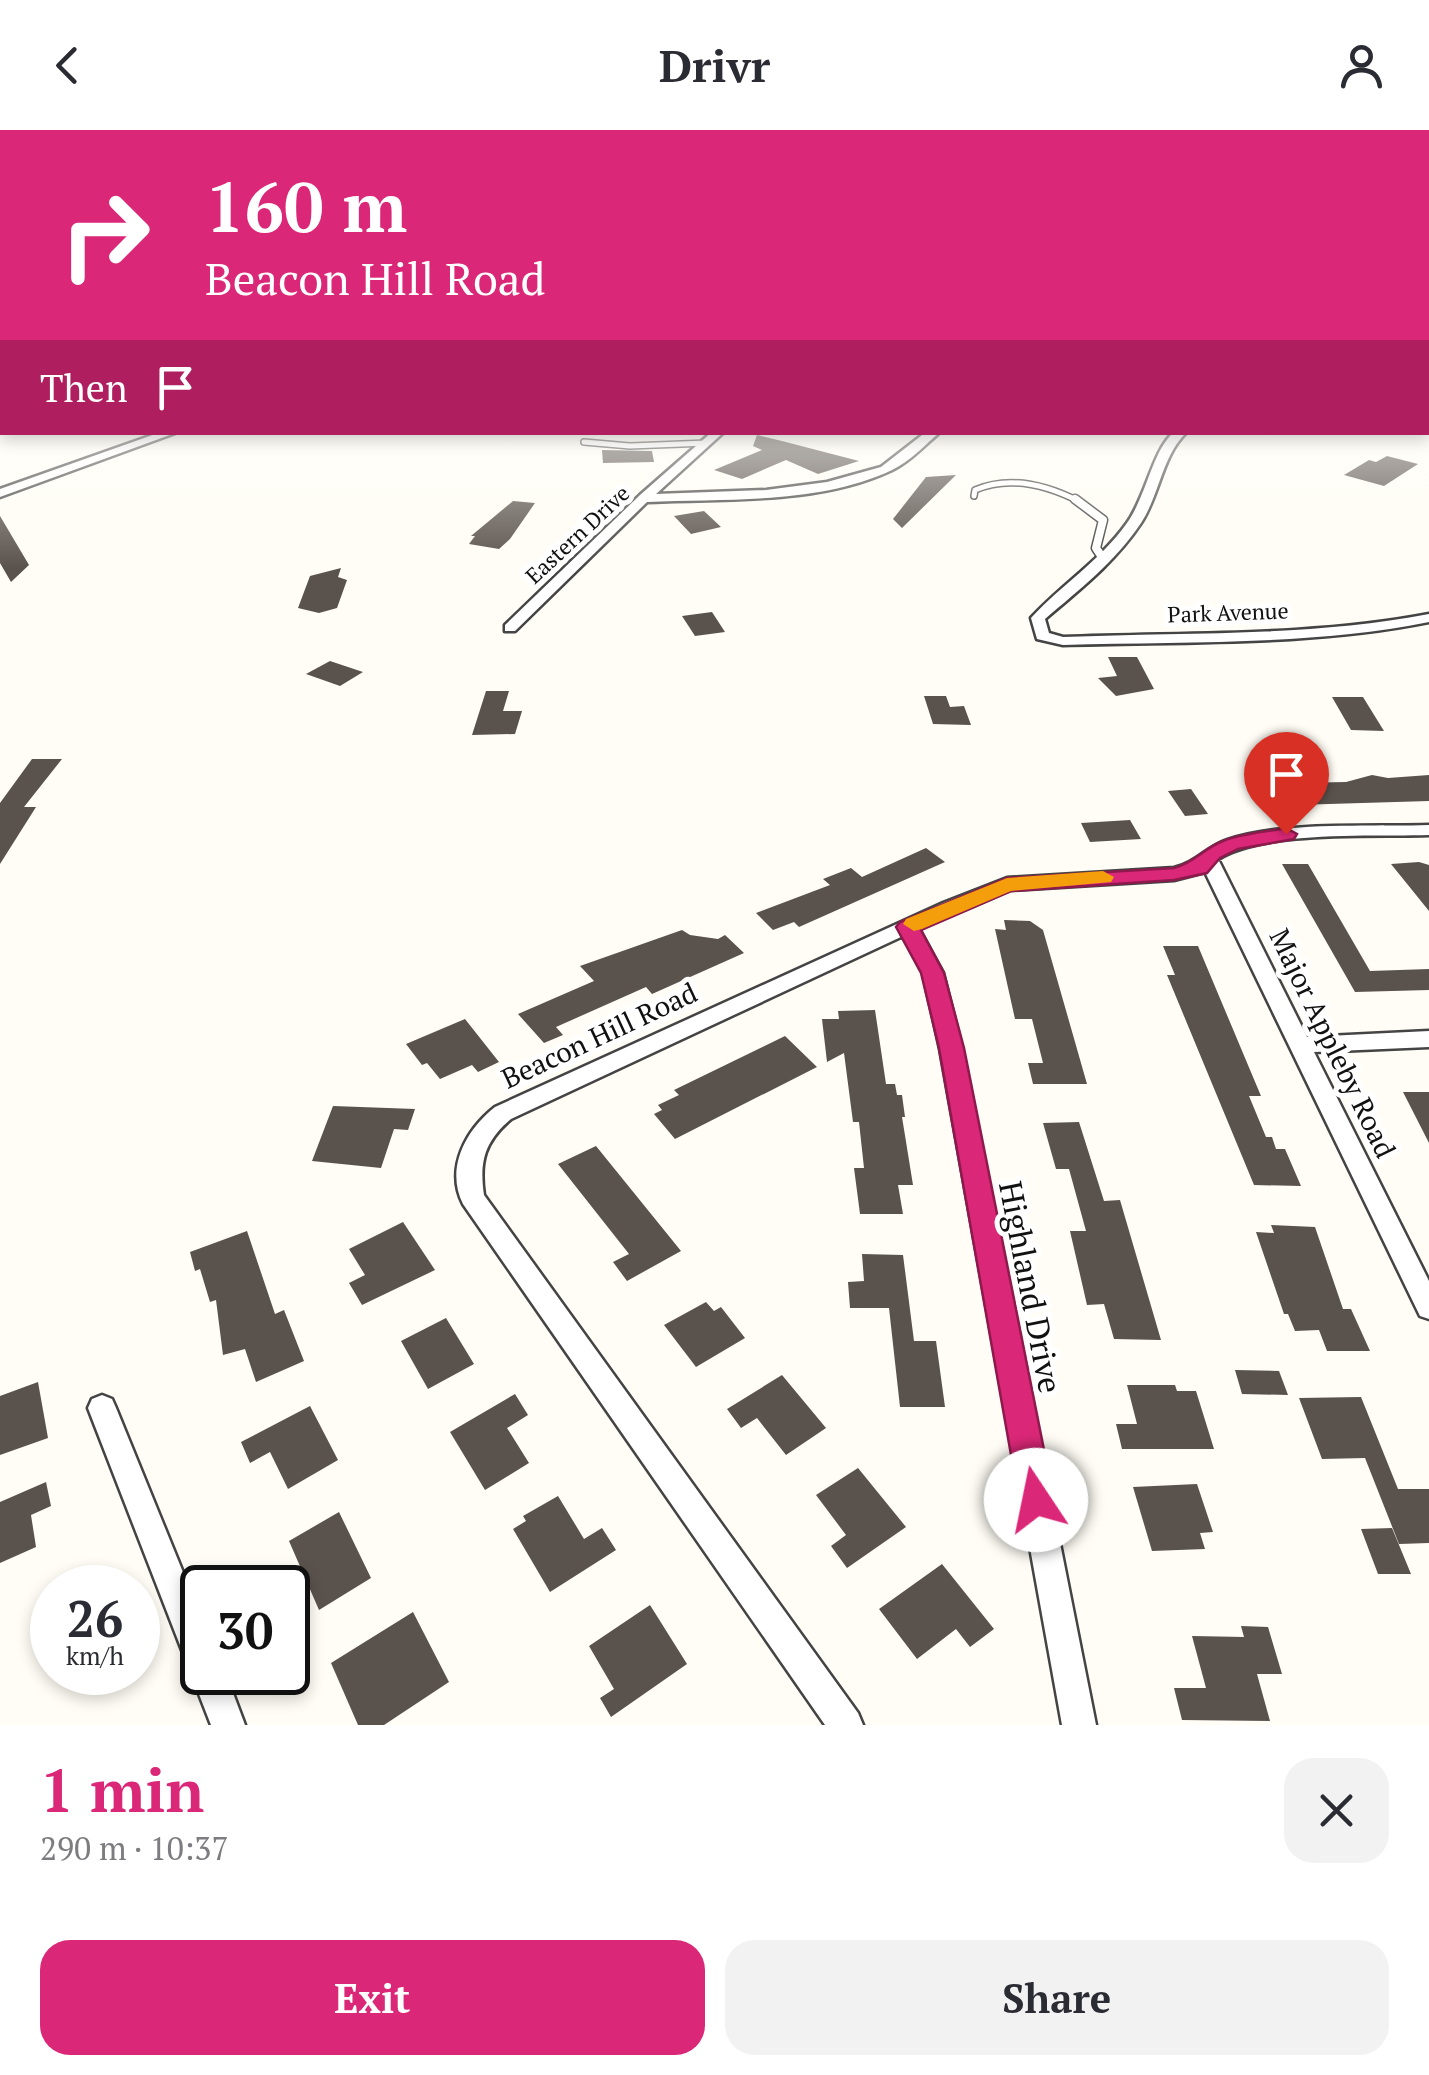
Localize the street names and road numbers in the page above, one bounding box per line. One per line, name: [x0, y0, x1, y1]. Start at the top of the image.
street label: Eastern Drive: [519, 478, 635, 590]
street label: Park Avenue: [1167, 595, 1289, 629]
street label: Major Appleby Road: [1261, 922, 1405, 1164]
street label: Beacon Hill Road: [495, 973, 703, 1097]
street label: Highland Drive: [990, 1177, 1072, 1397]

